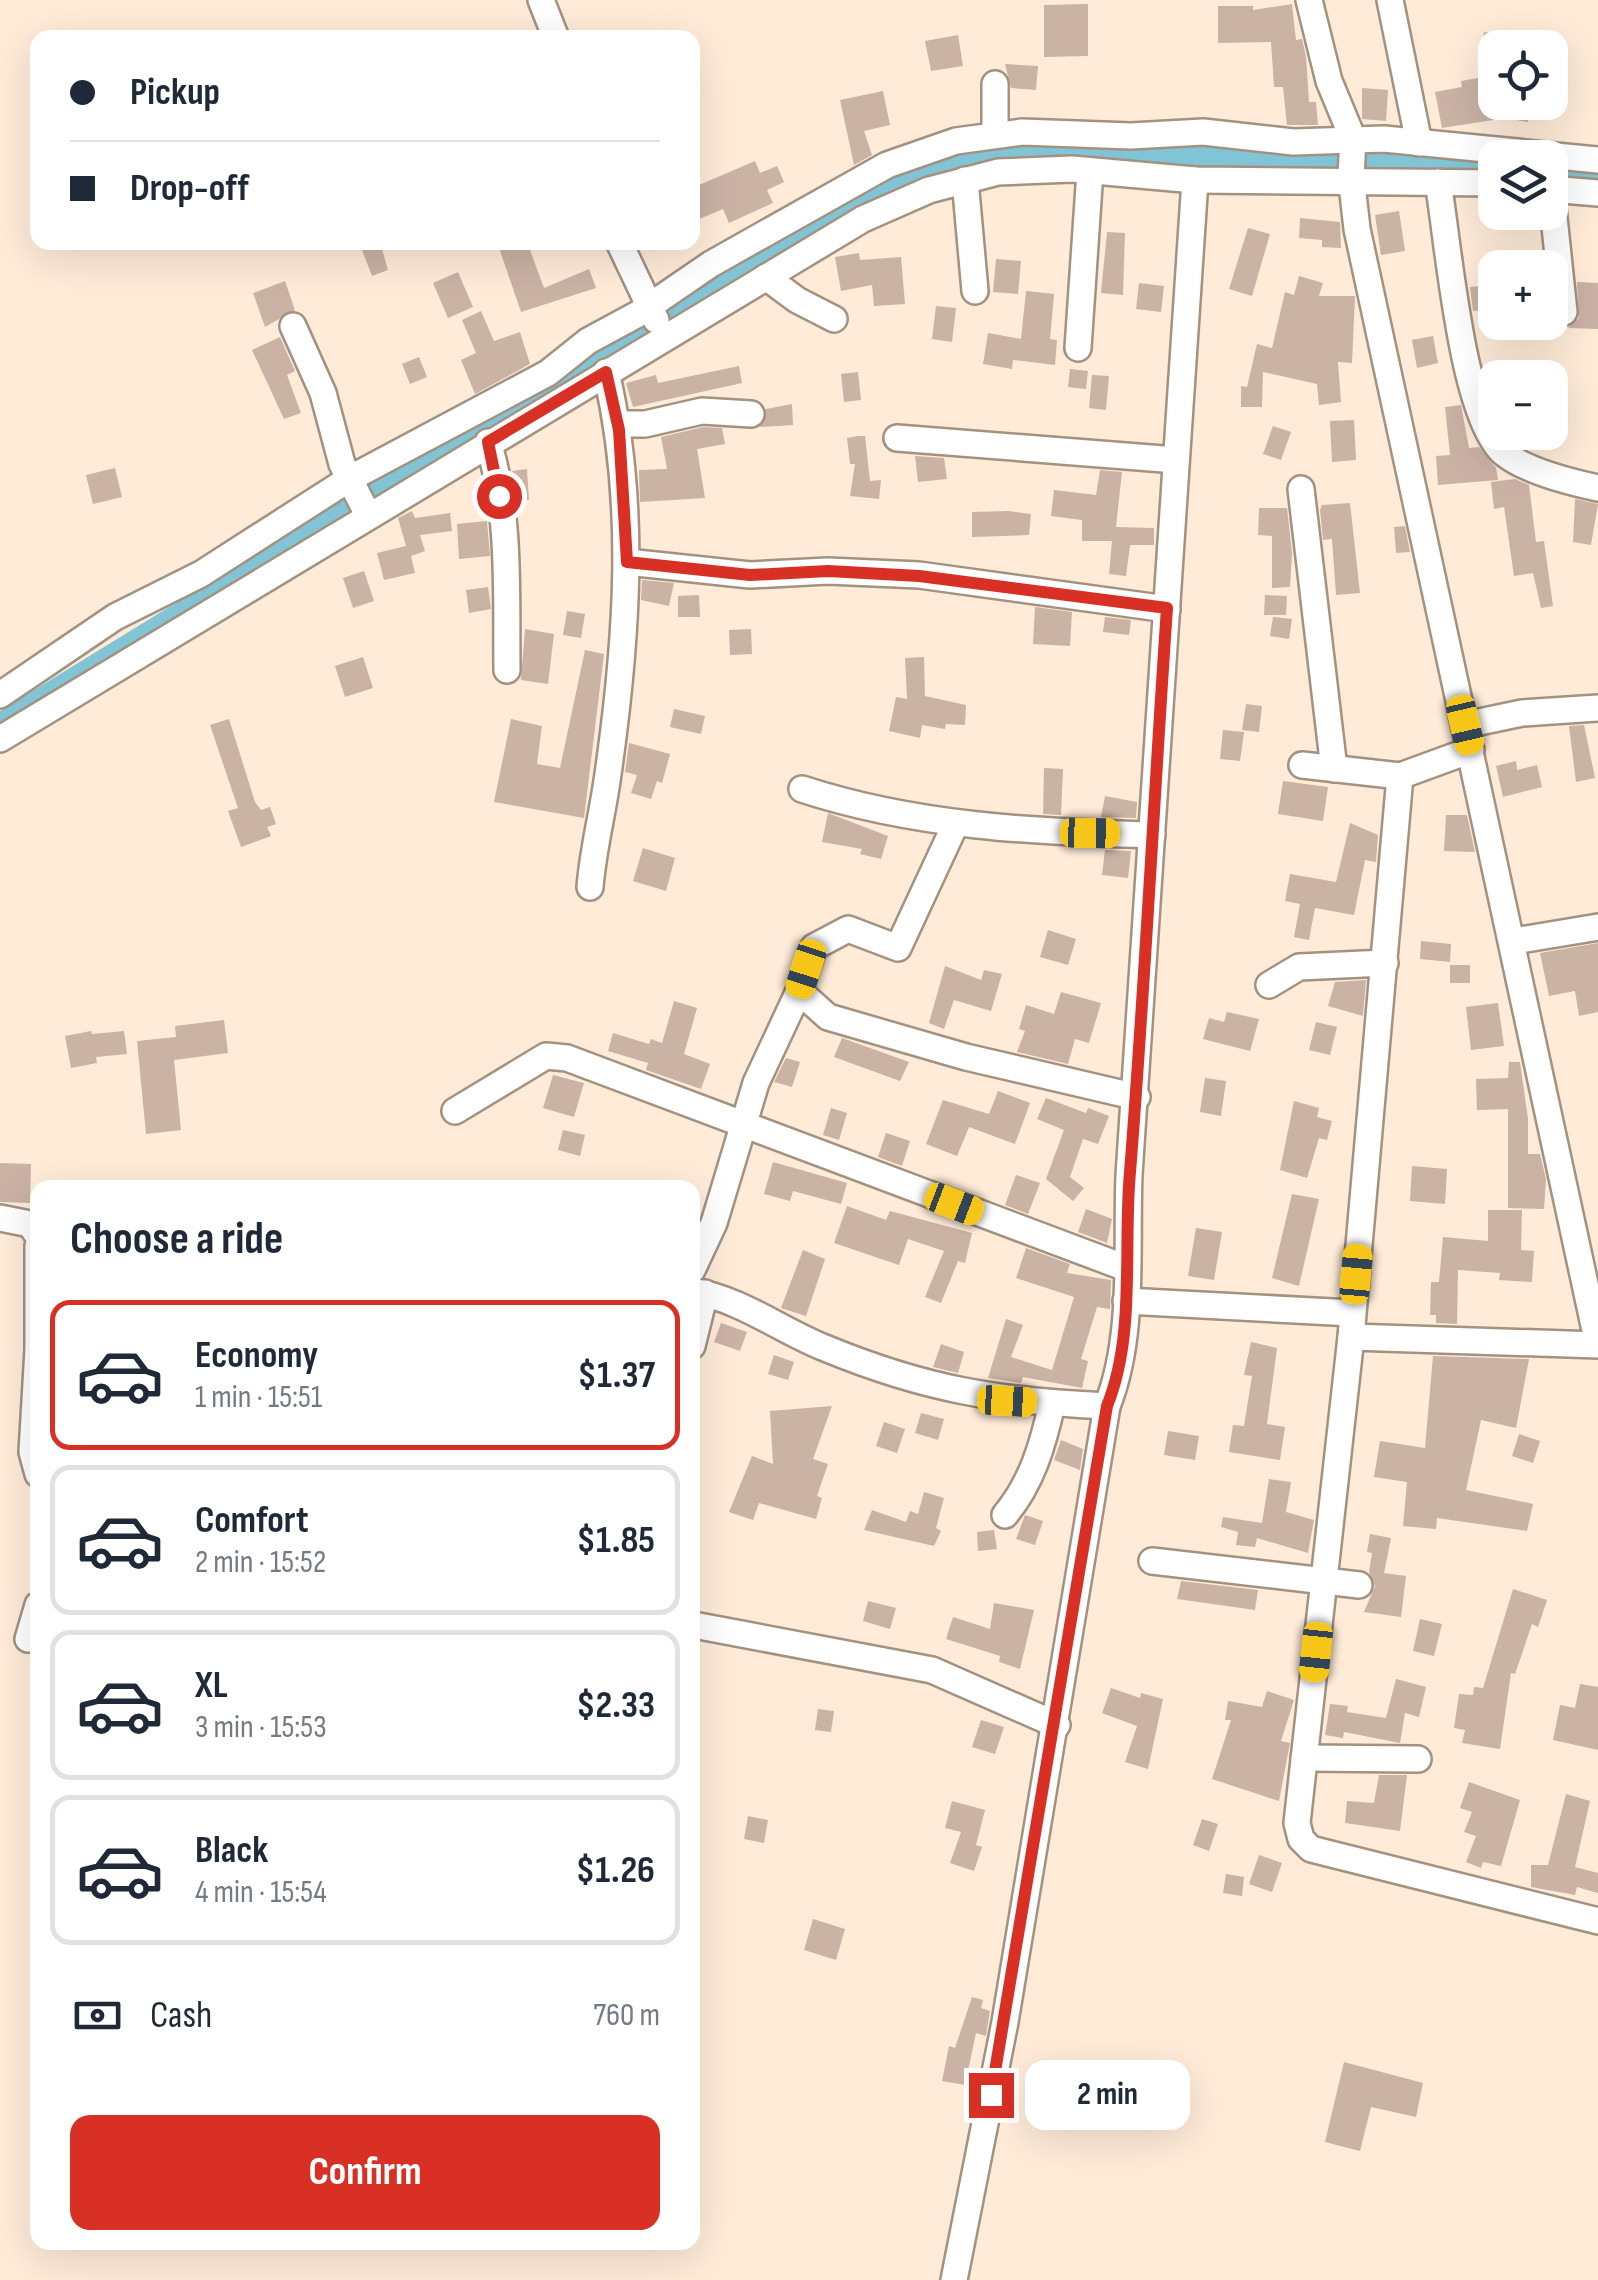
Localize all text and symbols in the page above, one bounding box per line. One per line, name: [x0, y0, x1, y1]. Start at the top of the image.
map controls: [1478, 30, 1568, 450]
button: locate: [1478, 30, 1568, 120]
text: Pickup: [130, 70, 220, 115]
button: layers: [1478, 140, 1568, 230]
text: Drop-off: [130, 166, 249, 211]
button: +: [1478, 250, 1568, 340]
button: −: [1478, 360, 1568, 450]
route start: [477, 474, 522, 519]
car: [1444, 692, 1486, 758]
car: [1060, 817, 1120, 849]
car: [782, 936, 830, 1002]
car: [921, 1179, 987, 1229]
text: Choose a ride: [70, 1212, 283, 1267]
car: [1338, 1243, 1374, 1305]
icon: car: [75, 1330, 165, 1420]
text: Economy: [195, 1333, 318, 1378]
text: $1.37: [577, 1353, 655, 1398]
text: 1 min · 15:51: [195, 1378, 322, 1417]
car: [976, 1384, 1038, 1418]
icon: car: [75, 1495, 165, 1585]
text: Comfort: [195, 1498, 309, 1543]
text: $1.85: [577, 1518, 655, 1563]
text: 2 min · 15:52: [195, 1543, 326, 1582]
car: [1298, 1621, 1334, 1683]
icon: car: [75, 1660, 165, 1750]
text: XL: [195, 1663, 228, 1708]
text: $2.33: [576, 1683, 655, 1728]
text: 3 min · 15:53: [195, 1708, 327, 1747]
icon: car: [75, 1825, 165, 1915]
text: Black: [195, 1828, 268, 1873]
text: $1.26: [576, 1848, 655, 1893]
text: 4 min · 15:54: [195, 1873, 327, 1912]
icon: cash: [70, 1988, 125, 2043]
text: Cash: [150, 1993, 212, 2038]
text: 760 m: [593, 1996, 660, 2035]
callout: 2 min: [1026, 2060, 1191, 2130]
route end: [969, 2073, 1014, 2118]
text: 2 min: [1077, 2075, 1138, 2114]
button: Confirm: [70, 2115, 660, 2230]

